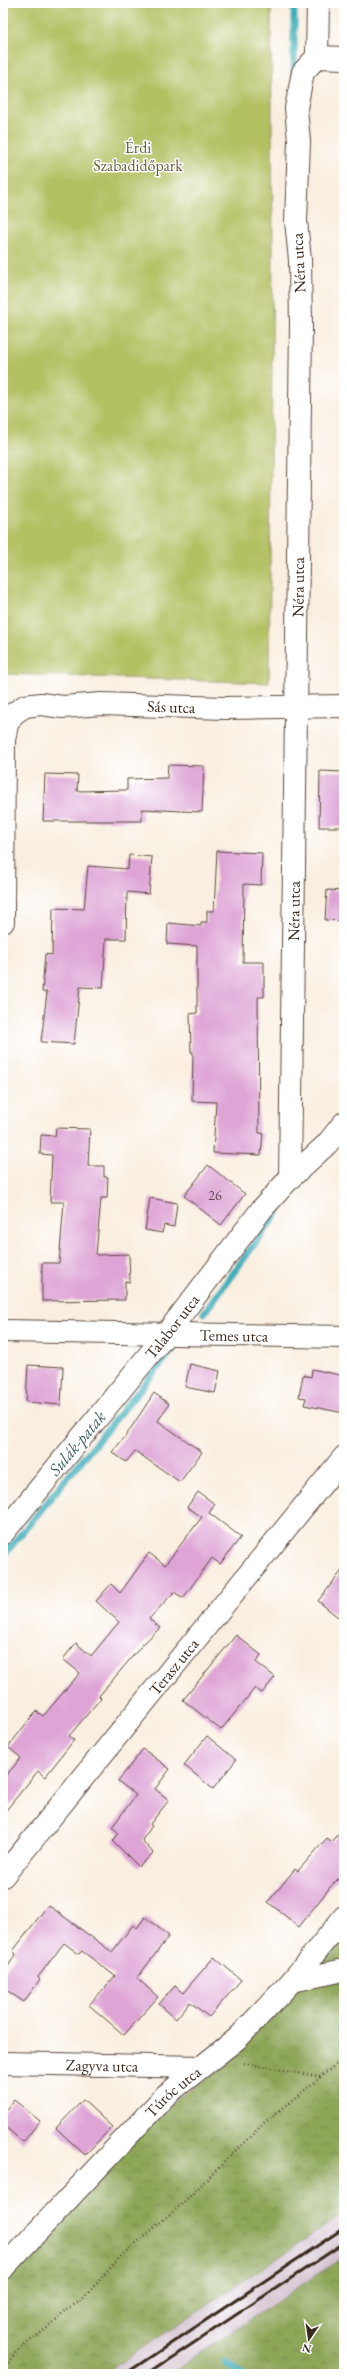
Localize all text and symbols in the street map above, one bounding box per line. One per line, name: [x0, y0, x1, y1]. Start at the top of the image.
park label: Érdi Szabadidőpark: [93, 137, 183, 176]
street label: Néra utca: [286, 232, 311, 293]
street label: Néra utca: [287, 556, 309, 617]
street label: Sás utca: [147, 695, 196, 718]
street label: Néra utca: [283, 880, 305, 941]
house number: 26: [208, 1186, 222, 1204]
street label: Talabor utca: [140, 1289, 204, 1363]
street label: Temes utca: [200, 1324, 269, 1347]
water label: Sulák-patak: [43, 1406, 111, 1481]
street label: Terasz utca: [144, 1634, 204, 1700]
street label: Zagyva utca: [65, 2054, 139, 2077]
street label: Túróc utca: [140, 2061, 206, 2122]
north arrow: [289, 2319, 329, 2359]
text: N: [301, 2341, 313, 2357]

